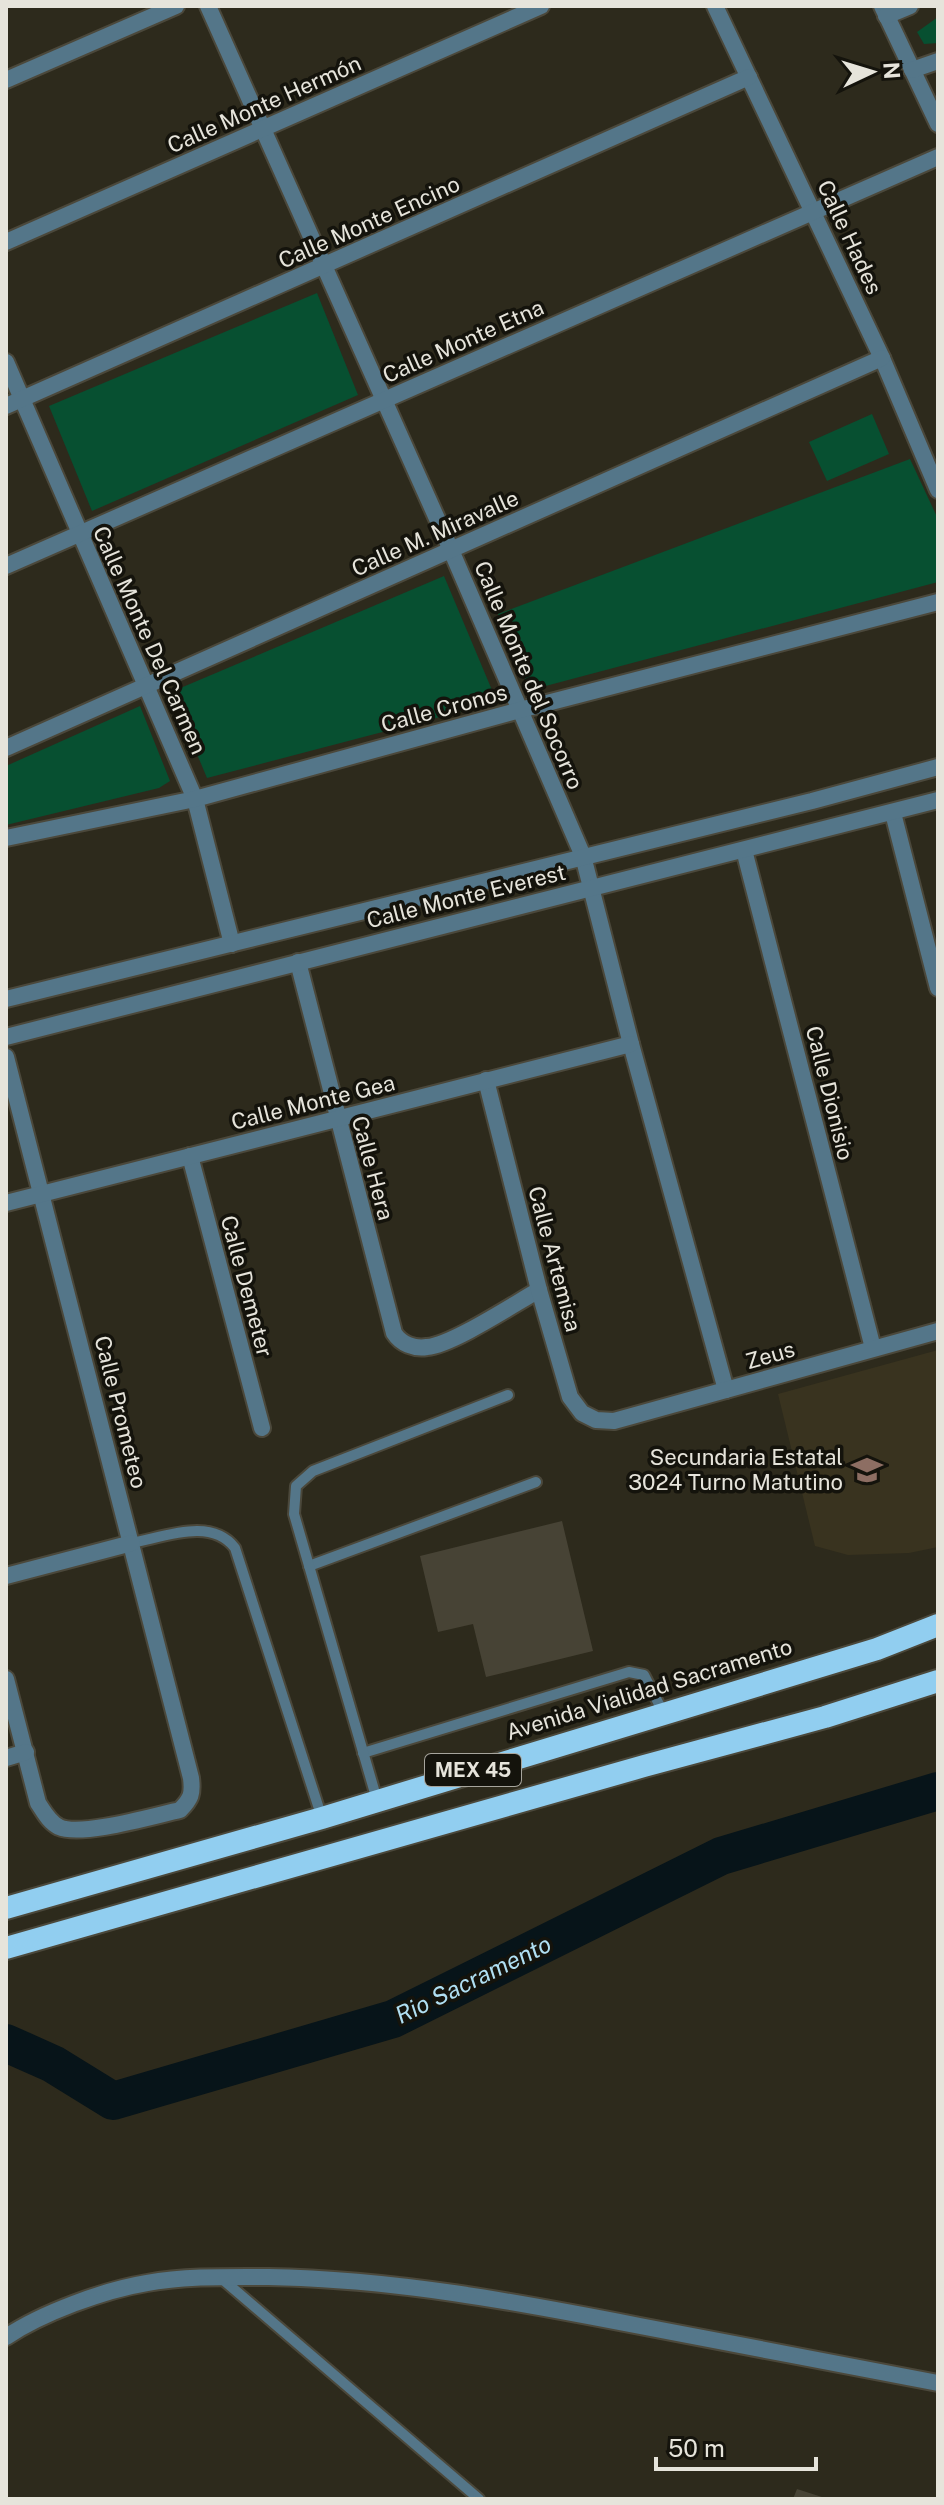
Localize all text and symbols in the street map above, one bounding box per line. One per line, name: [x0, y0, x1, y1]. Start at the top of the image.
north arrow: [832, 32, 912, 112]
street label: Calle Monte Hermón: [163, 50, 365, 158]
text: N: [878, 61, 906, 80]
street label: Calle Monte Encino: [274, 170, 464, 274]
street label: Calle Hades: [812, 176, 888, 298]
street label: Calle Monte Etna: [378, 294, 548, 388]
street label: Calle M. Miravalle: [348, 485, 522, 581]
street label: Calle Monte Del Carmen: [88, 522, 212, 758]
street label: Calle Monte del Socorro: [469, 557, 589, 793]
street label: Calle Cronos: [378, 679, 510, 737]
street label: Calle Monte Everest: [364, 859, 568, 933]
street label: Calle Dionisio: [801, 1023, 859, 1163]
street label: Calle Monte Gea: [228, 1069, 398, 1135]
street label: Calle Hera: [347, 1113, 399, 1223]
street label: Calle Artemisa: [523, 1183, 587, 1335]
street label: Calle Demeter: [216, 1212, 278, 1360]
street label: Calle Prometeo: [89, 1333, 153, 1491]
street label: Zeus: [742, 1336, 798, 1374]
place label: Secundaria Estatal 3024 Turno Matutino: [628, 1444, 843, 1495]
school or university icon: Secundaria Estatal 3024 Turno Matutino: [850, 1453, 884, 1487]
street label: Avenida Vialidad Sacramento: [503, 1633, 795, 1745]
road number: MEX 45: [425, 1754, 521, 1786]
water label: Rio Sacramento: [390, 1929, 556, 2029]
scale bar: [656, 2421, 816, 2471]
text: 50 m: [668, 2434, 725, 2462]

